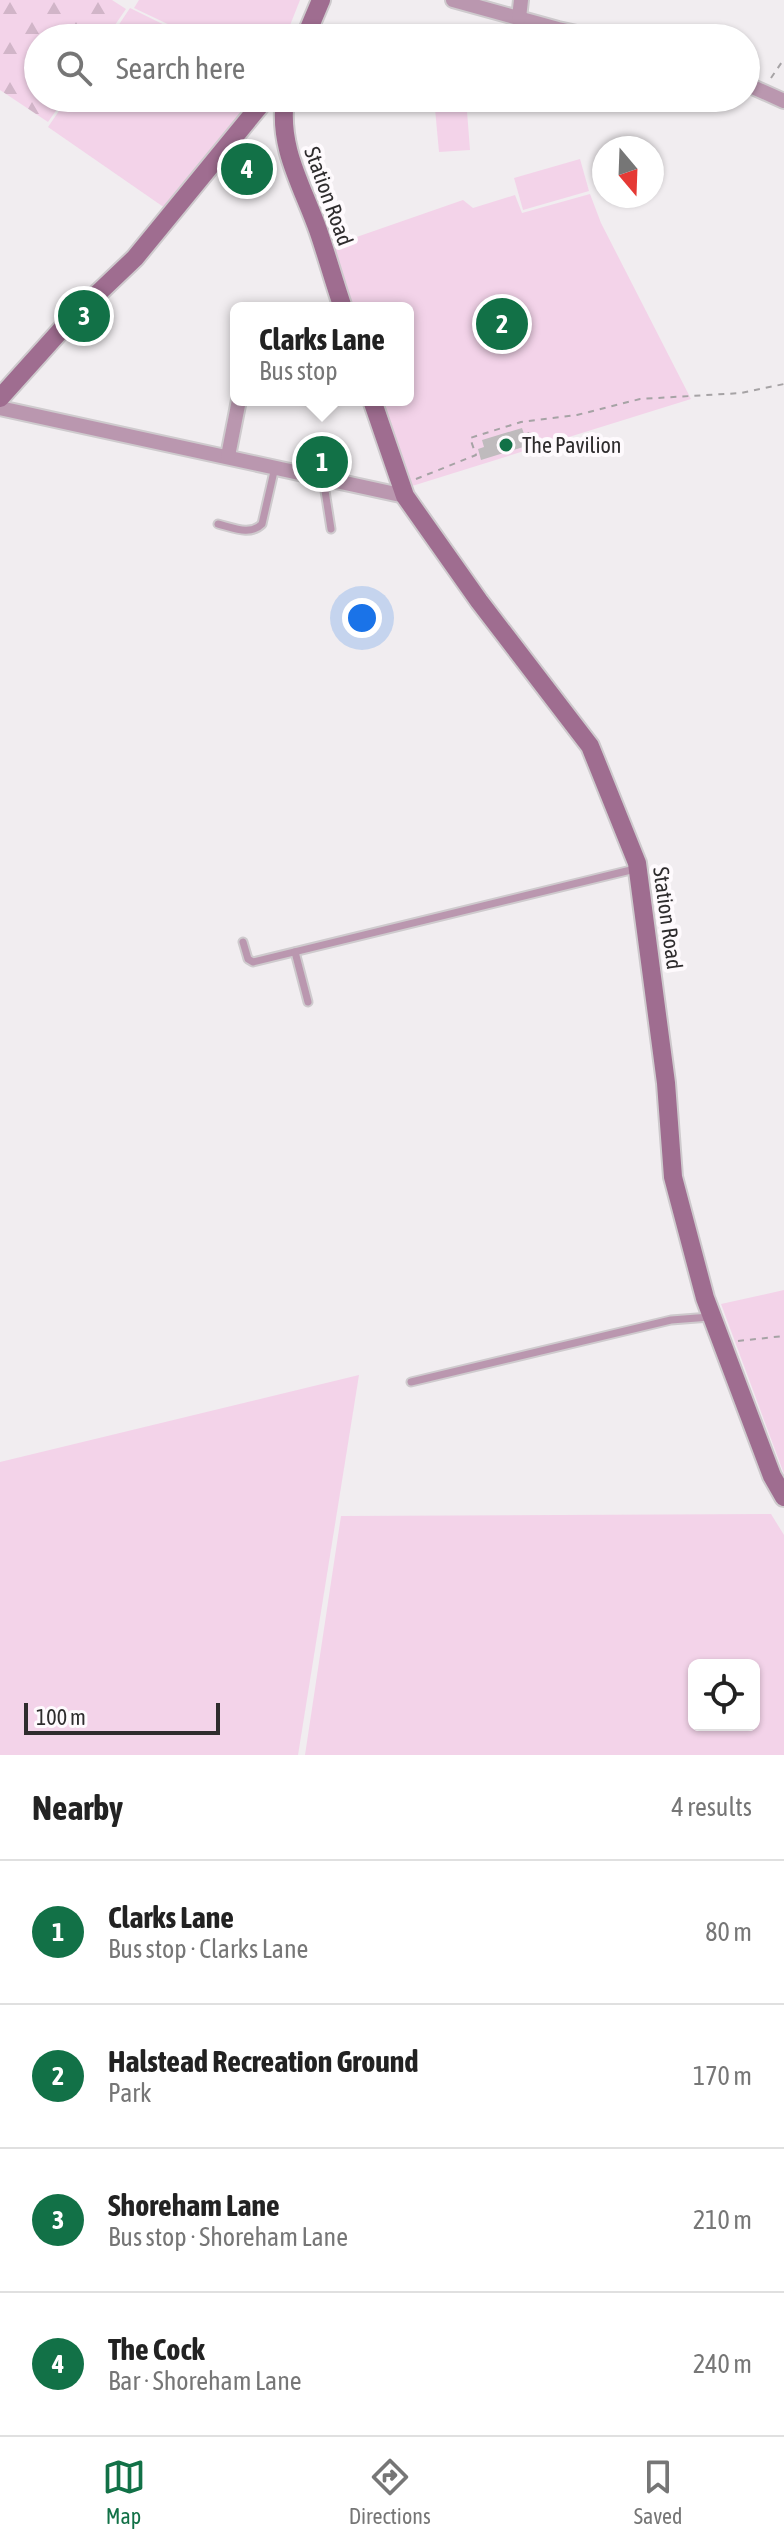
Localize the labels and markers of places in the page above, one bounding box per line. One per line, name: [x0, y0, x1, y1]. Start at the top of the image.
pin: 4: [221, 139, 273, 199]
pin: 3: [58, 286, 110, 346]
pin: 2: [476, 294, 528, 354]
pin: 1: [296, 432, 348, 492]
place label: The Pavilion: [522, 432, 621, 458]
marker: The Pavilion: [497, 436, 515, 454]

